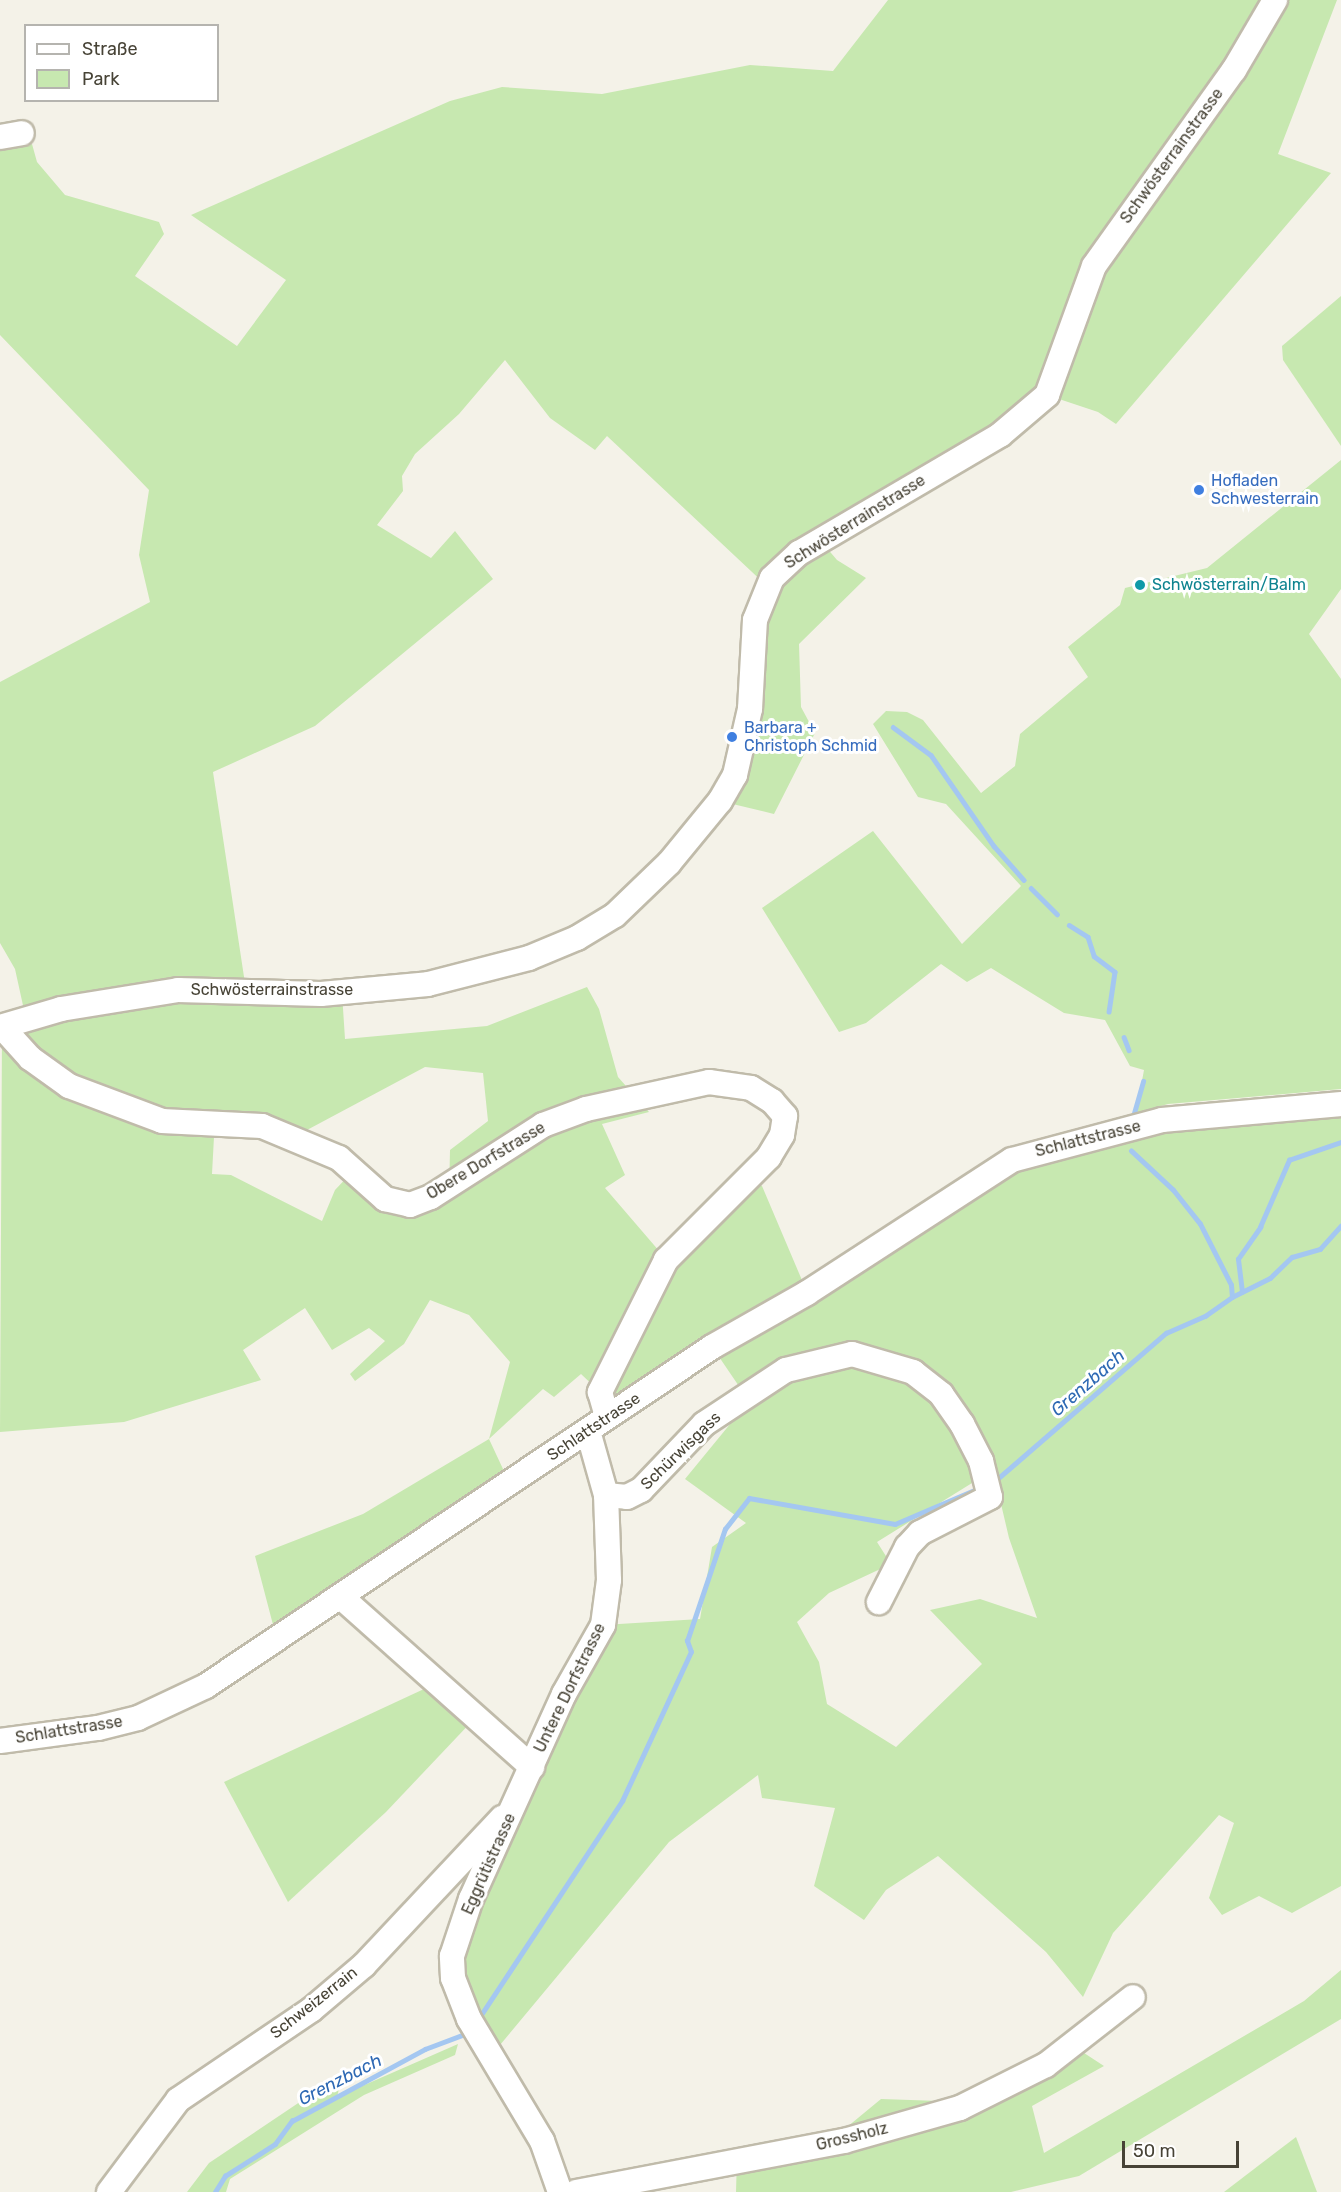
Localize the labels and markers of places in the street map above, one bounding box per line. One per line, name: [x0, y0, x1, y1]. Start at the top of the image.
place label: Hofladen Schwesterrain: [1211, 471, 1319, 509]
marker: Hofladen Schwesterrain: [1192, 483, 1206, 497]
place label: Schwösterrain/Balm: [1152, 575, 1306, 595]
marker: Schwösterrain/Balm: [1133, 578, 1147, 592]
place label: Barbara + Christoph Schmid: [744, 718, 877, 756]
marker: Barbara + Christoph Schmid: [725, 730, 739, 744]

